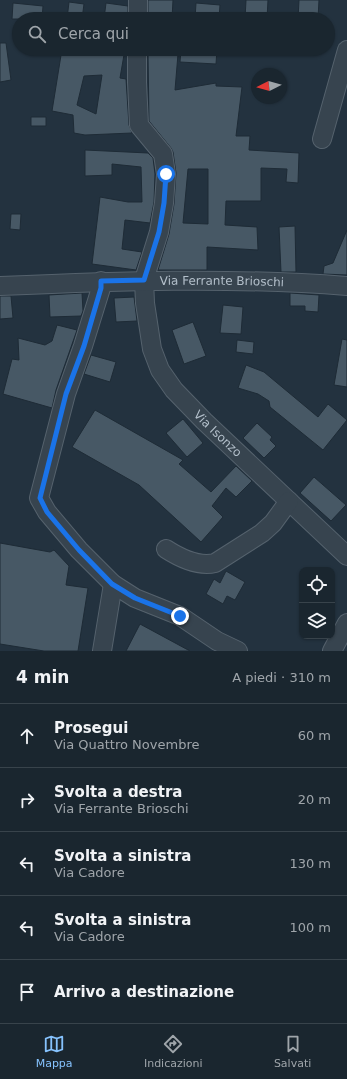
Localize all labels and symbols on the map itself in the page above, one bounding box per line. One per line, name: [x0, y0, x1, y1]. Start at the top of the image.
north arrow: [251, 68, 287, 104]
route start: [157, 165, 175, 183]
street label: Via Ferrante Brioschi: [160, 274, 284, 289]
street label: Via Isonzo: [191, 408, 245, 460]
route end: [171, 607, 189, 625]

